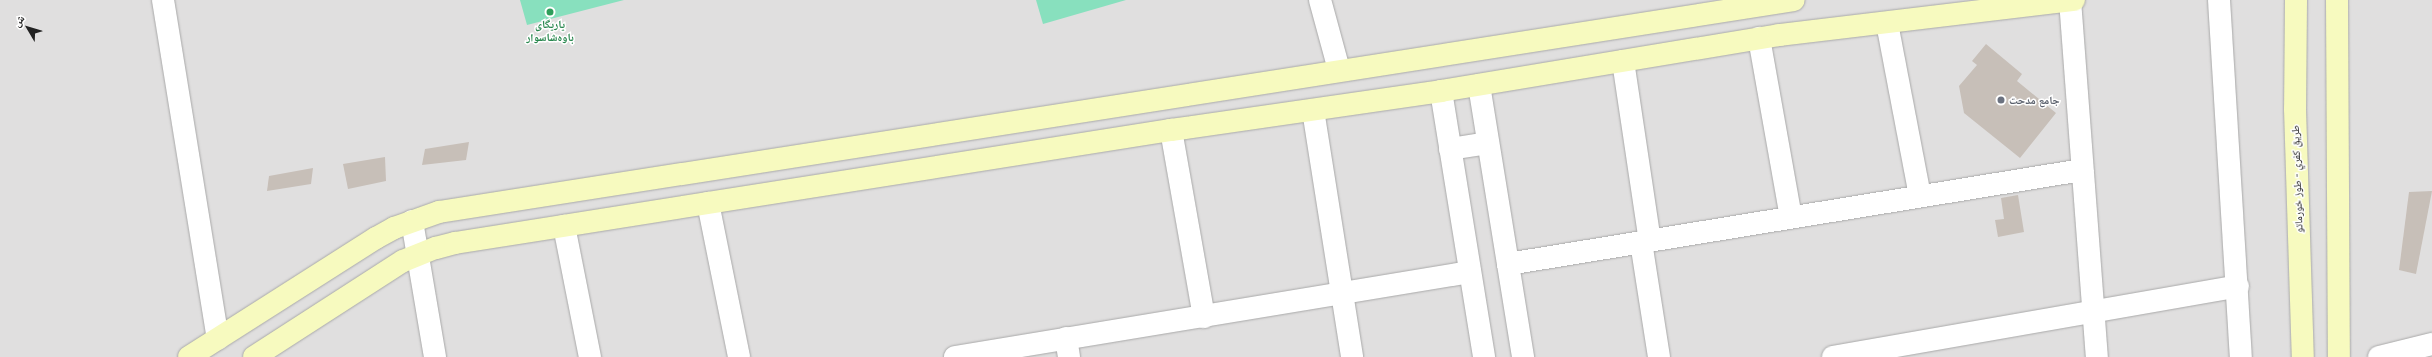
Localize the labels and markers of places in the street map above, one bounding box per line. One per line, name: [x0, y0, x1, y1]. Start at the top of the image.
marker: یاریگای باوەشاسوار: [545, 7, 555, 17]
place label: یاریگای باوەشاسوار: [526, 18, 574, 44]
place label: جامع مدحت: [2009, 93, 2060, 107]
marker: جامع مدحت: [1996, 95, 2006, 105]

